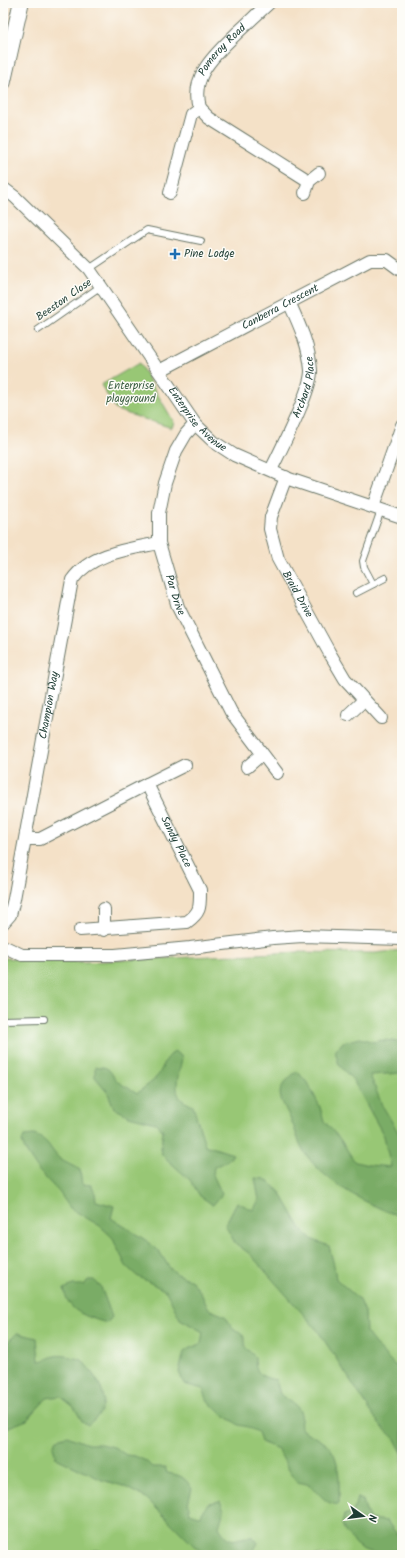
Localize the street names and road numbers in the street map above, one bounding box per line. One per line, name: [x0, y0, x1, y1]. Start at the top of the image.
street label: Pomeroy Road: [194, 19, 251, 79]
street label: Beeston Close: [32, 274, 96, 326]
street label: Canberra Crescent: [238, 279, 323, 335]
street label: Archard Place: [288, 355, 320, 421]
street label: Enterprise Avenue: [163, 383, 230, 457]
street label: Braid Drive: [277, 567, 318, 621]
street label: Par Drive: [160, 572, 190, 619]
street label: Champion Way: [34, 669, 64, 741]
street label: Sandy Place: [155, 813, 196, 871]

